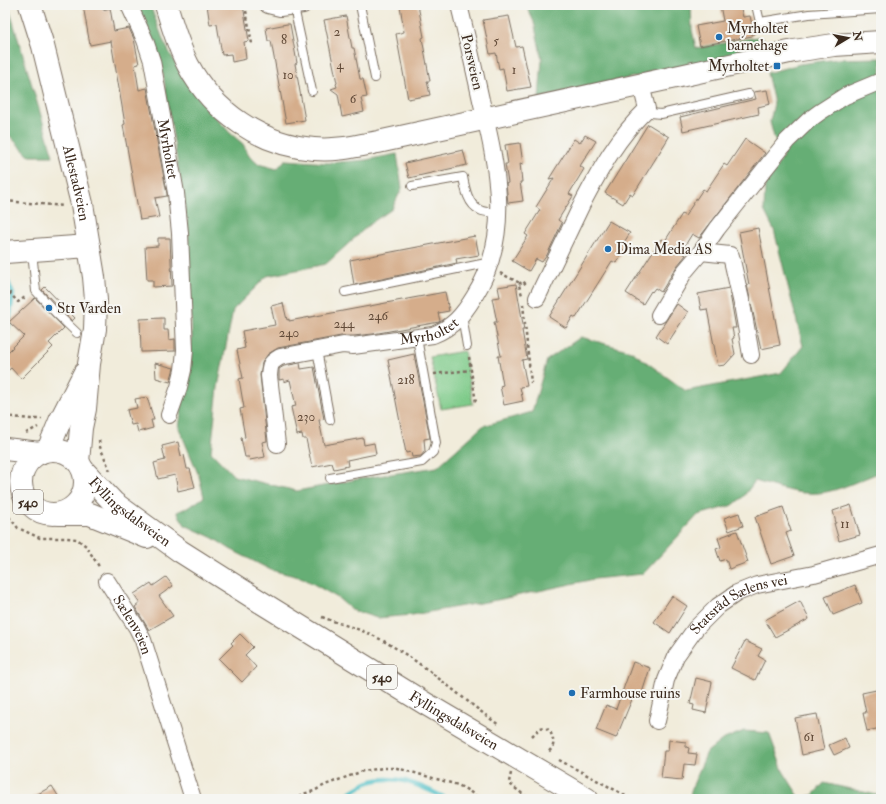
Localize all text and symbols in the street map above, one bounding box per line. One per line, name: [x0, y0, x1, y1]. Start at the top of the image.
north arrow: [828, 18, 868, 58]
place label: Myrholtet barnehage: [727, 19, 788, 55]
house number: 2: [334, 24, 341, 40]
text: N: [850, 29, 865, 43]
house number: 8: [281, 32, 287, 48]
street label: Porsveien: [456, 32, 488, 92]
marker: Myrholtet barnehage: [714, 32, 724, 42]
house number: 5: [493, 33, 499, 49]
house number: 4: [336, 57, 344, 73]
place label: Myrholtet: [708, 57, 769, 76]
marker: Myrholtet: [772, 61, 782, 71]
house number: 1: [512, 62, 517, 78]
house number: 10: [282, 67, 294, 83]
house number: 6: [350, 91, 358, 107]
street label: Myrholtet: [153, 117, 183, 181]
street label: Allestadveien: [58, 142, 94, 223]
place label: Dima Media AS: [616, 240, 712, 259]
marker: Dima Media AS: [603, 244, 613, 254]
place label: St1 Varden: [57, 299, 121, 318]
marker: St1 Varden: [44, 303, 54, 313]
house number: 246: [368, 308, 390, 324]
street label: Myrholtet: [398, 313, 463, 349]
house number: 244: [334, 316, 355, 332]
house number: 240: [279, 325, 299, 341]
house number: 218: [397, 372, 415, 388]
house number: 230: [297, 409, 315, 425]
street label: Fyllingsdalsveien: [85, 473, 175, 551]
road number: 540: [13, 490, 43, 514]
house number: 11: [840, 516, 850, 532]
street label: Statsråd Sælens vei: [685, 570, 789, 638]
street label: Sælenveien: [109, 591, 157, 657]
road number: 540: [367, 665, 397, 689]
place label: Farmhouse ruins: [580, 684, 680, 703]
street label: Fyllingsdalsveien: [406, 686, 502, 754]
marker: Farmhouse ruins: [567, 688, 577, 698]
house number: 61: [803, 729, 815, 745]

